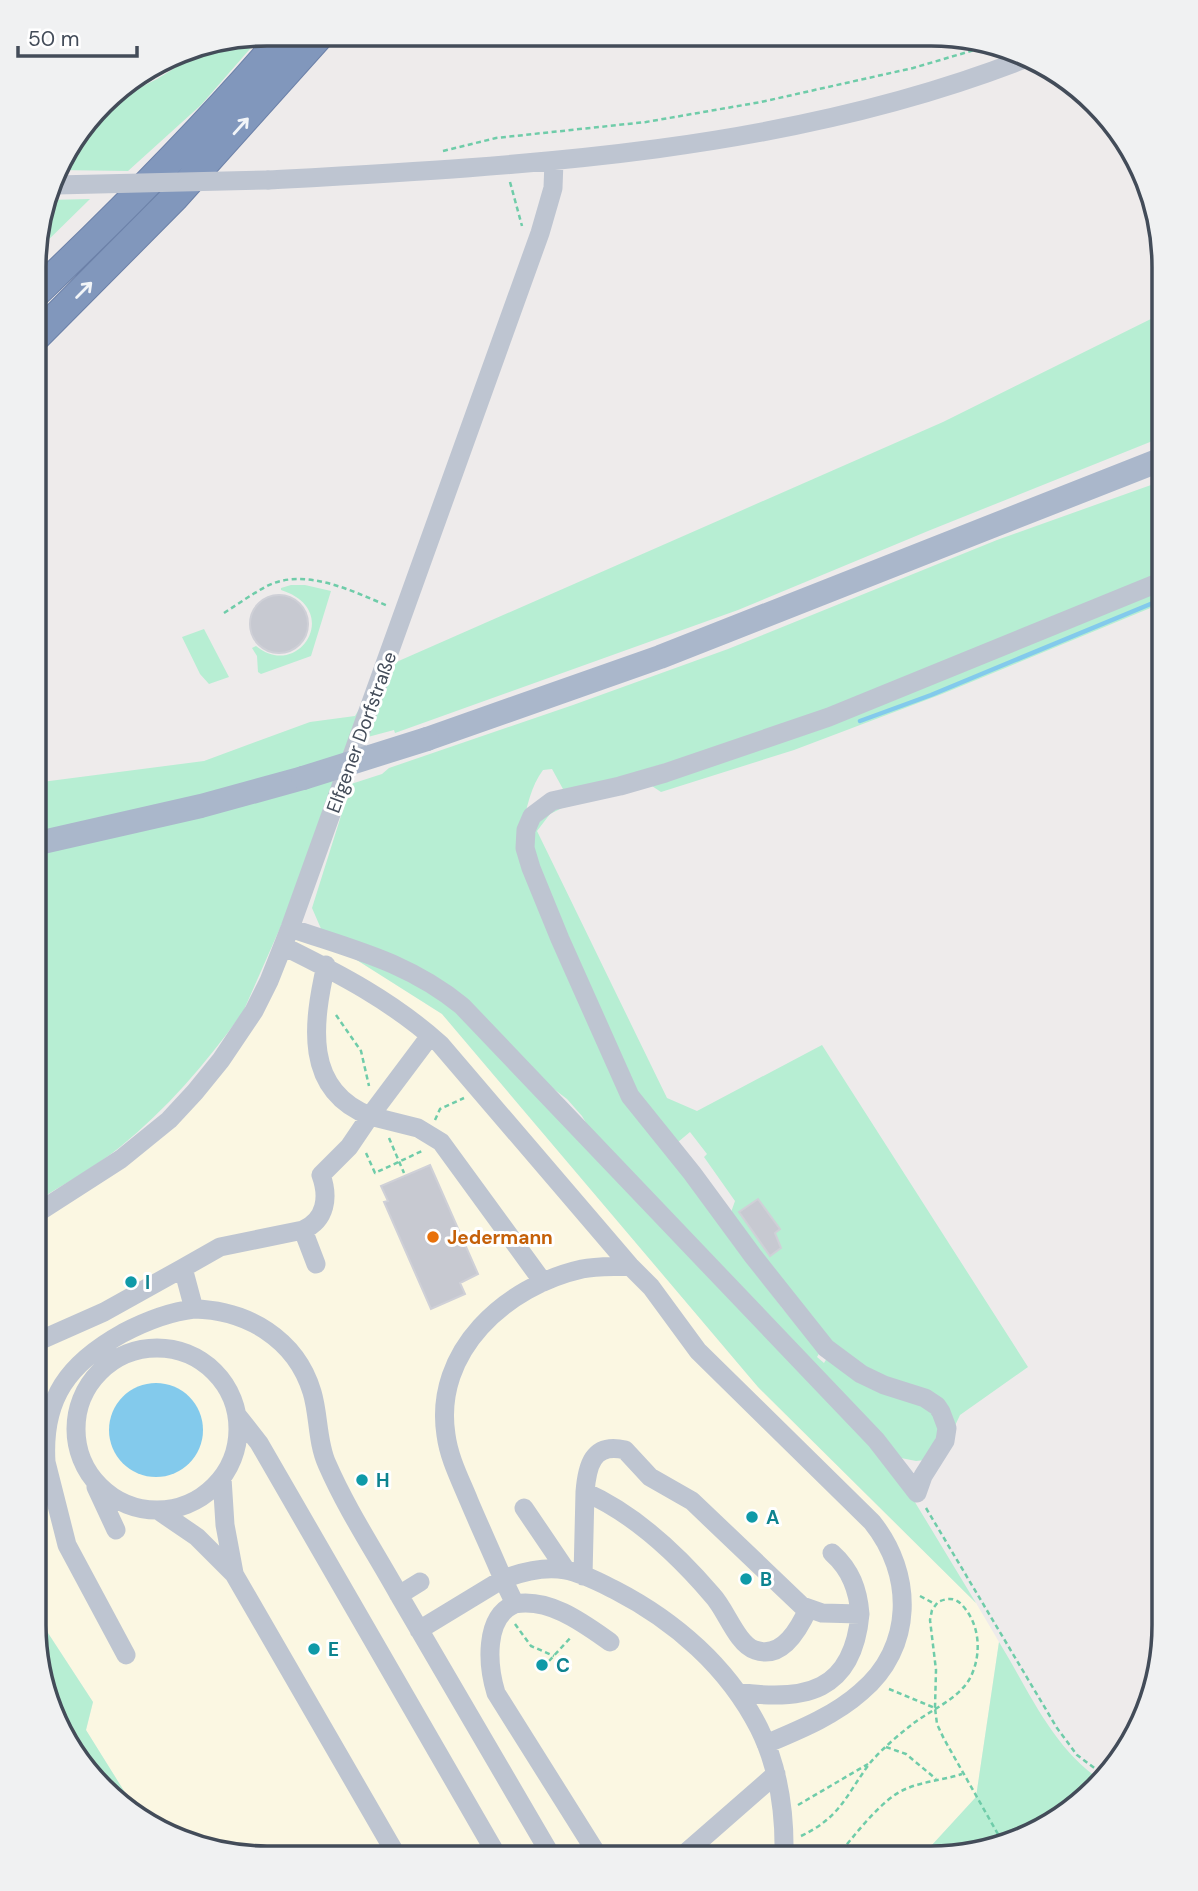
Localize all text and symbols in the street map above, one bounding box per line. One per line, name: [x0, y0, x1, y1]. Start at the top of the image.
scale bar: [18, 14, 136, 58]
text: 50 m: [28, 25, 79, 53]
one-way arrow: [233, 117, 249, 135]
one-way arrow: [75, 281, 92, 298]
street label: Elfgener Dorfstraße: [321, 648, 402, 816]
place label: Jedermann: [447, 1225, 553, 1250]
marker: Jedermann: [425, 1229, 441, 1245]
place label: I: [145, 1270, 150, 1295]
marker: I: [123, 1274, 139, 1290]
place label: H: [376, 1468, 390, 1493]
marker: H: [354, 1472, 370, 1488]
place label: A: [766, 1505, 780, 1530]
marker: A: [744, 1509, 760, 1525]
place label: B: [760, 1567, 772, 1592]
marker: B: [738, 1571, 754, 1587]
place label: E: [328, 1637, 339, 1662]
marker: E: [306, 1641, 322, 1657]
place label: C: [556, 1653, 570, 1678]
marker: C: [534, 1657, 550, 1673]

